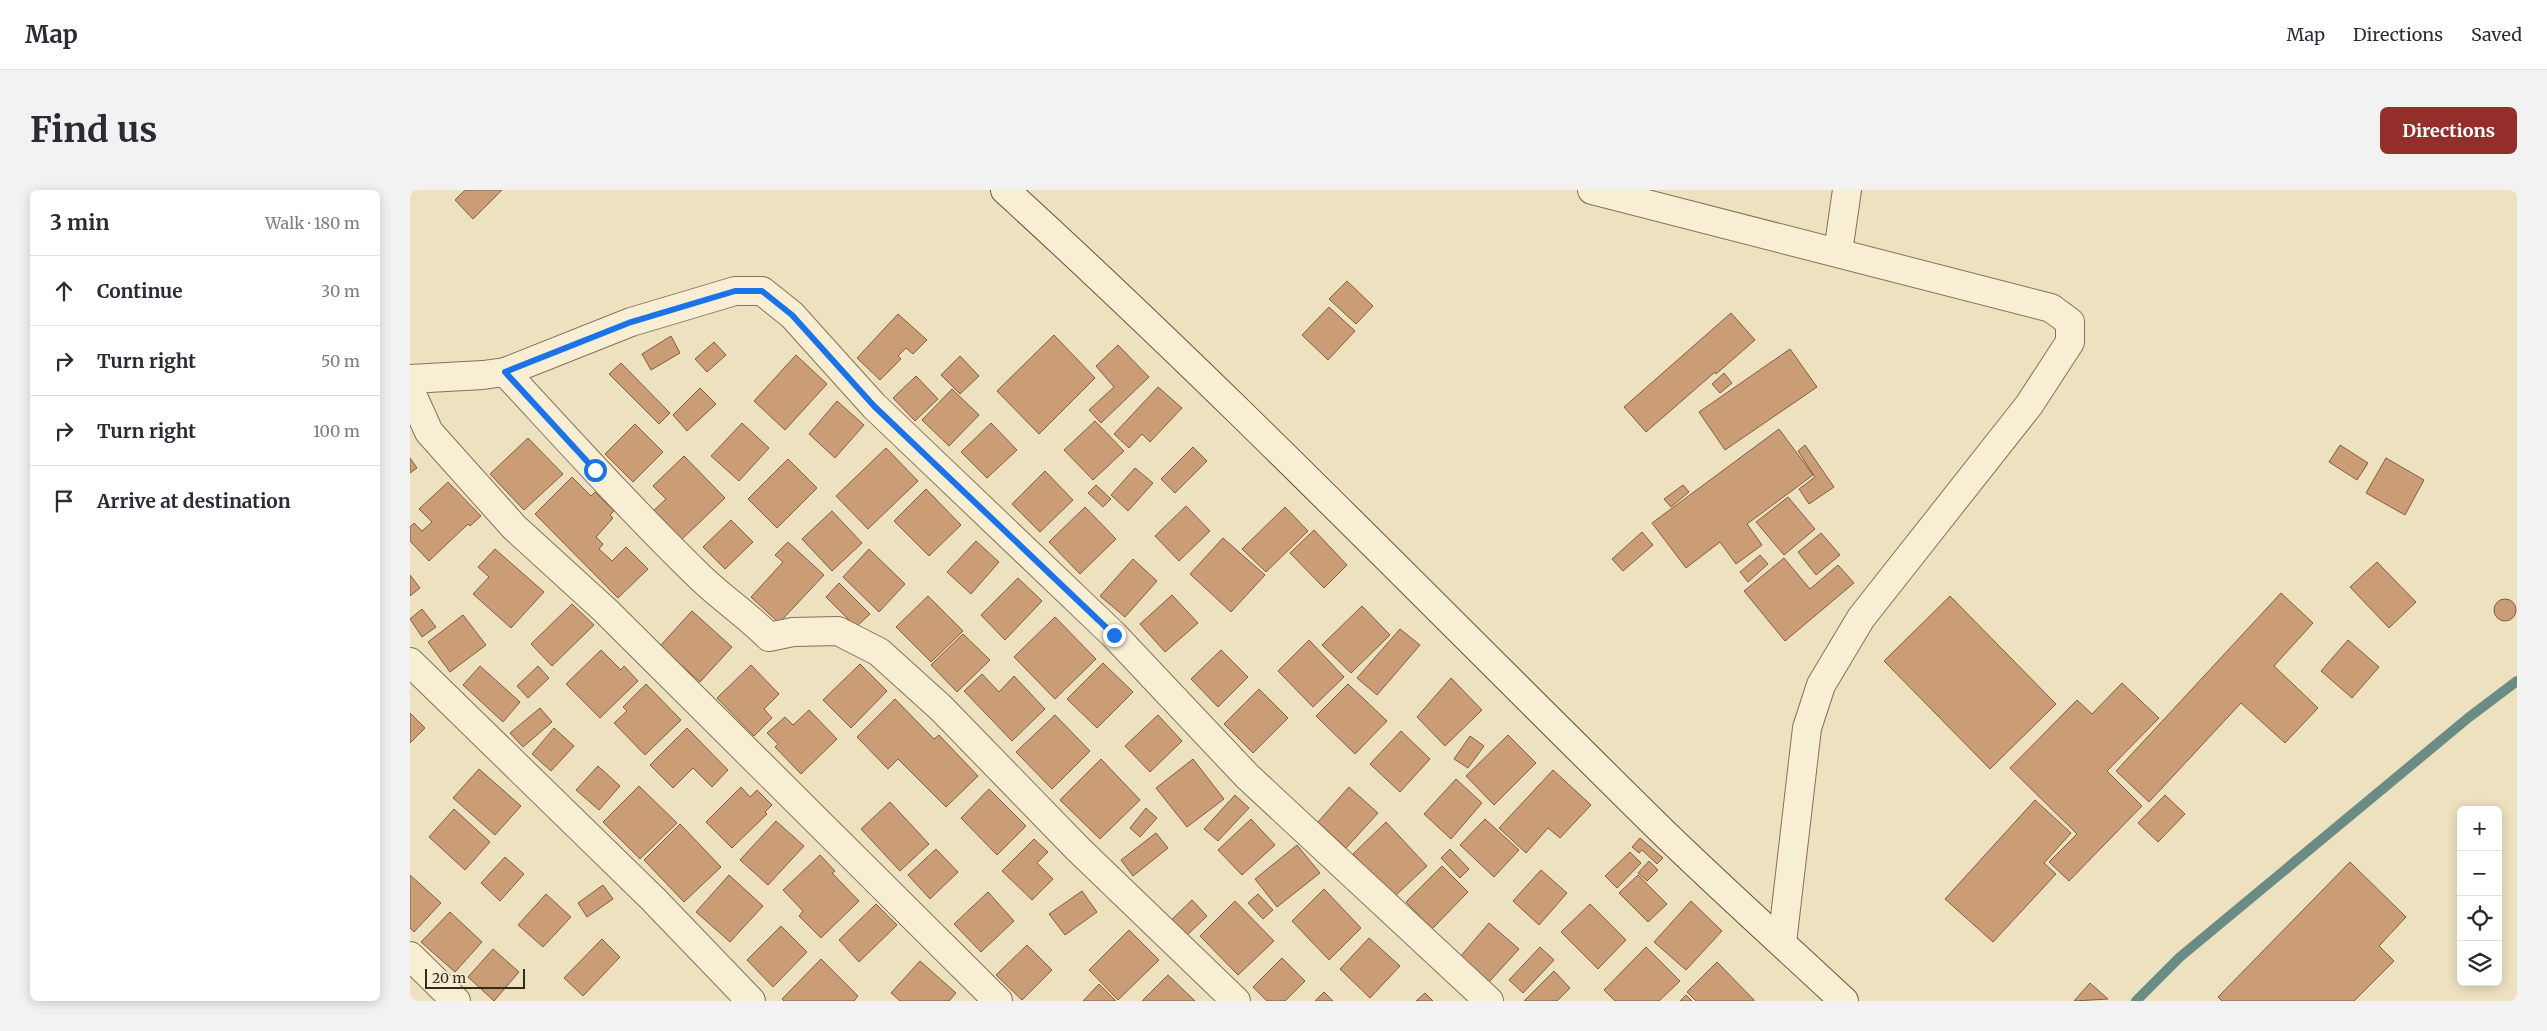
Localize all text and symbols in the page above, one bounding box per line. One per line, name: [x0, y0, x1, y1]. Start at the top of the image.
text: Map: [25, 19, 78, 50]
text: Map: [2287, 23, 2325, 46]
text: Directions: [2353, 23, 2443, 46]
text: Saved: [2471, 23, 2522, 46]
button: Directions: [2380, 107, 2517, 154]
text: Find us: [30, 108, 157, 152]
text: 3 min: [50, 209, 109, 236]
text: Walk · 180 m: [265, 213, 360, 233]
icon: ahead: [50, 277, 78, 305]
text: Continue: [97, 279, 183, 303]
text: 30 m: [321, 281, 360, 301]
icon: right: [50, 347, 78, 375]
text: Turn right: [97, 349, 196, 373]
text: 50 m: [321, 351, 360, 371]
icon: right: [50, 417, 78, 445]
text: Turn right: [97, 419, 196, 443]
text: 100 m: [313, 421, 360, 441]
route start: [584, 459, 607, 482]
icon: arrive: [50, 487, 78, 515]
text: Arrive at destination: [97, 489, 291, 513]
route end: [1103, 624, 1126, 647]
map controls: [2457, 806, 2502, 986]
button: +: [2457, 806, 2502, 851]
button: −: [2457, 851, 2502, 896]
button: locate: [2457, 896, 2502, 941]
button: layers: [2457, 941, 2502, 986]
scale bar: [425, 966, 525, 989]
text: 20 m: [432, 969, 466, 987]

